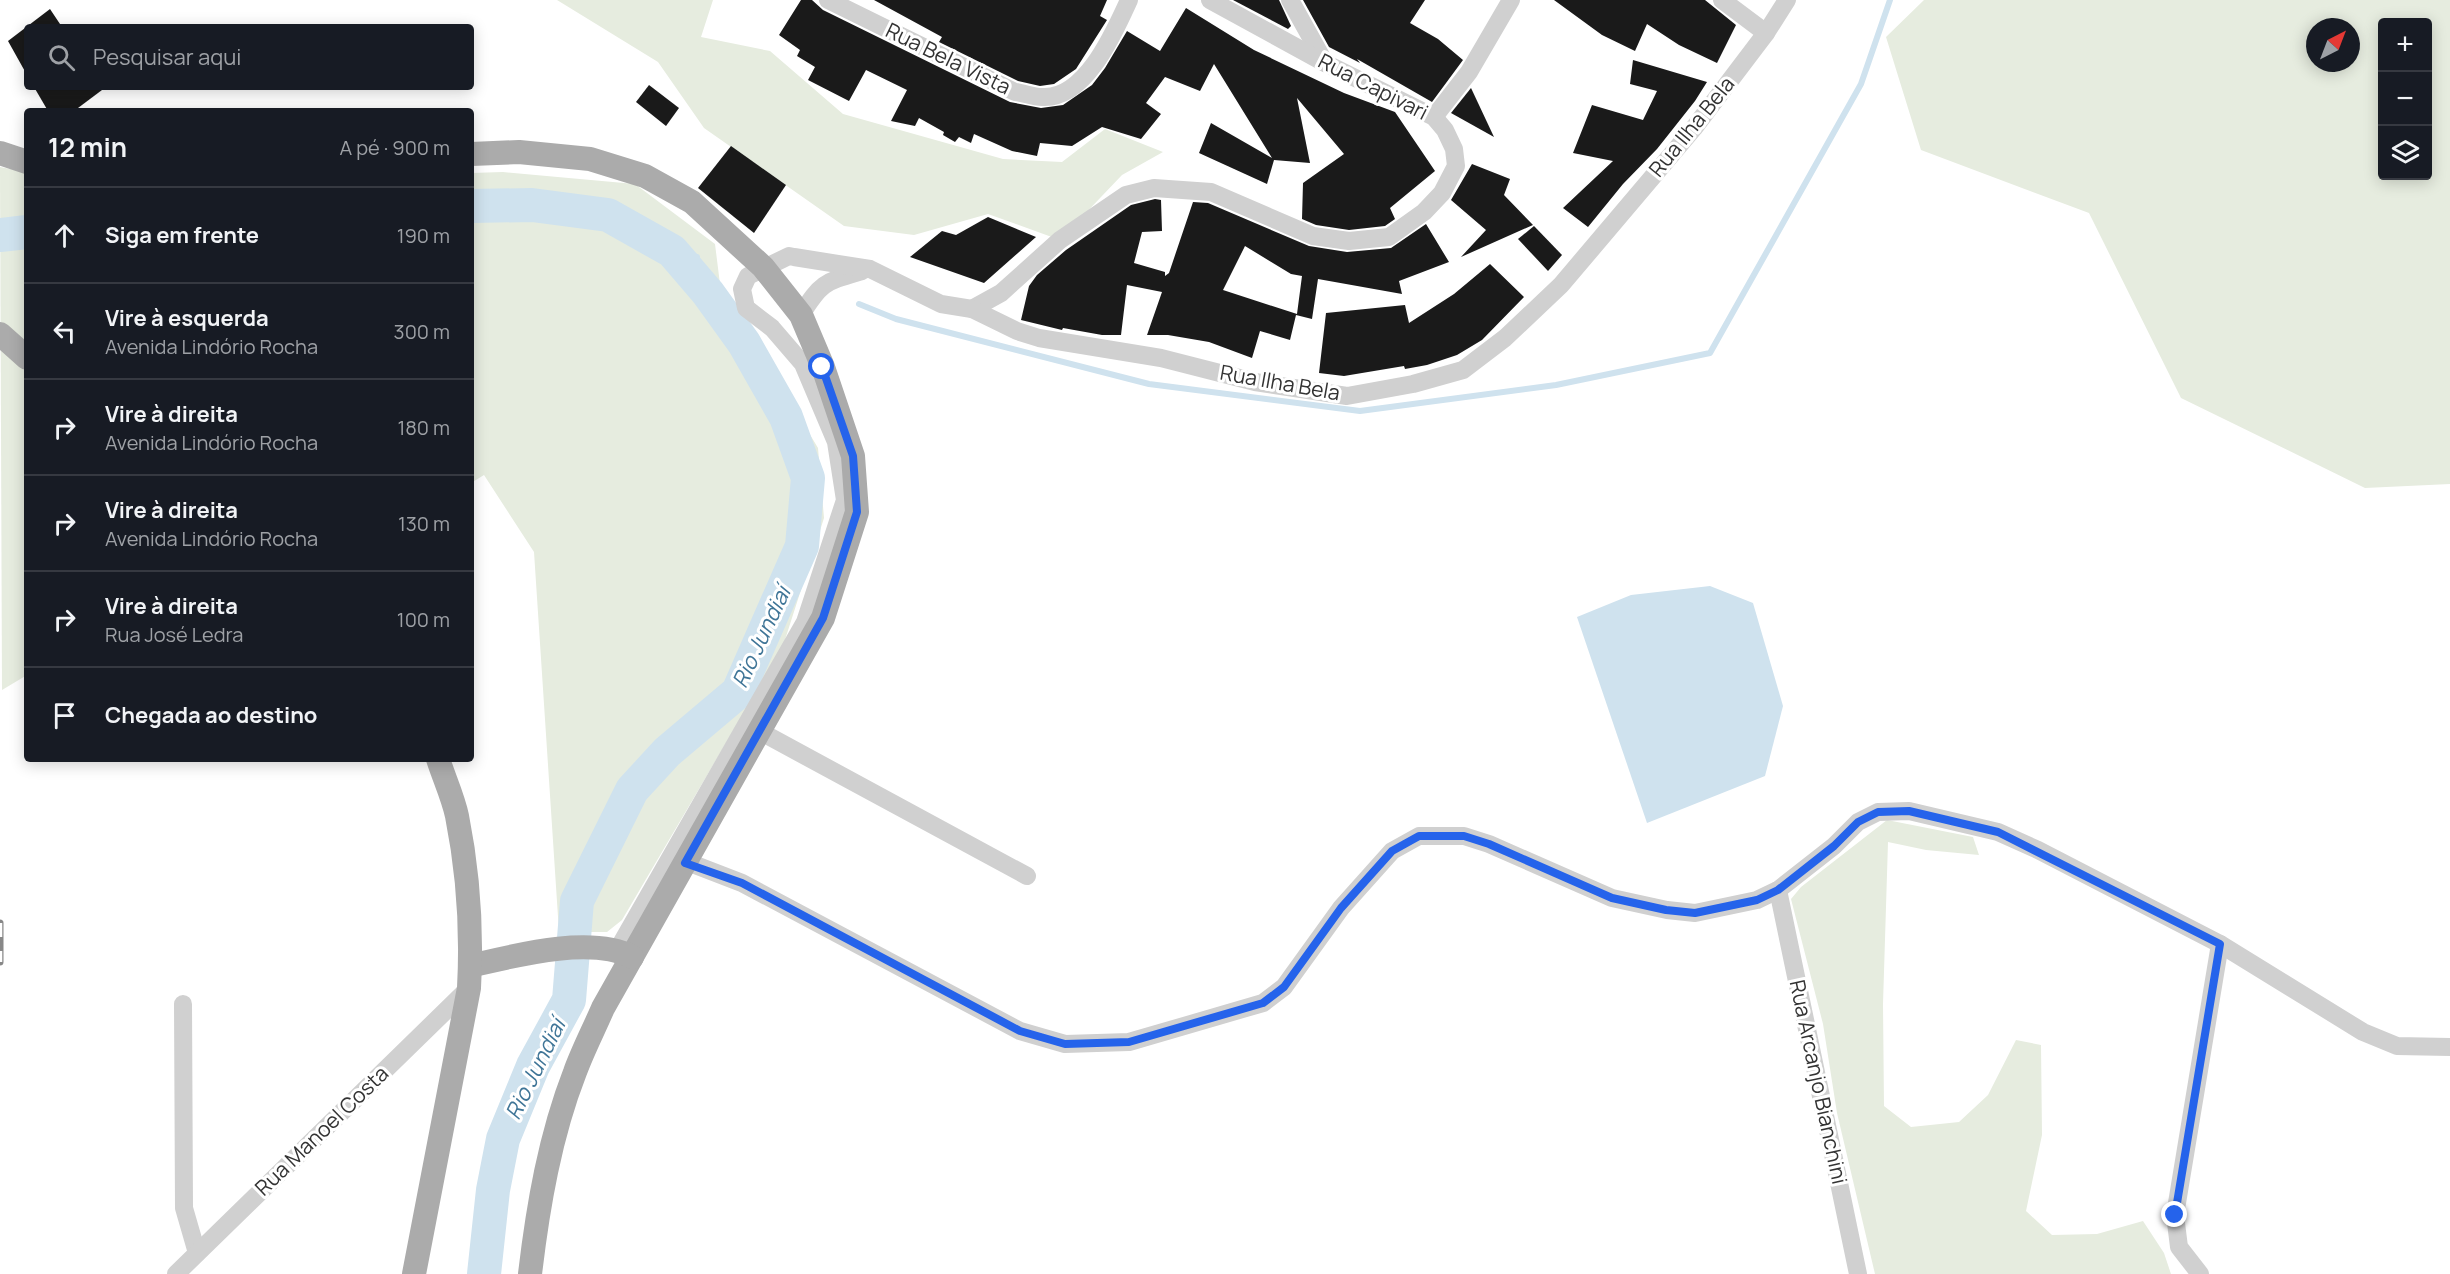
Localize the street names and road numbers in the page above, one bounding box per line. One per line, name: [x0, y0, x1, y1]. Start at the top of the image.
street label: Rua Bela Vista: [881, 16, 1016, 100]
street label: Rua Capivari: [1314, 46, 1433, 126]
street label: Rua Ilha Bela: [1642, 70, 1740, 182]
street label: Rua Ilha Bela: [1218, 358, 1342, 406]
street label: Rua Arcanjo Bianchini: [1784, 977, 1854, 1186]
street label: Rua Manoel Costa: [248, 1059, 394, 1201]

